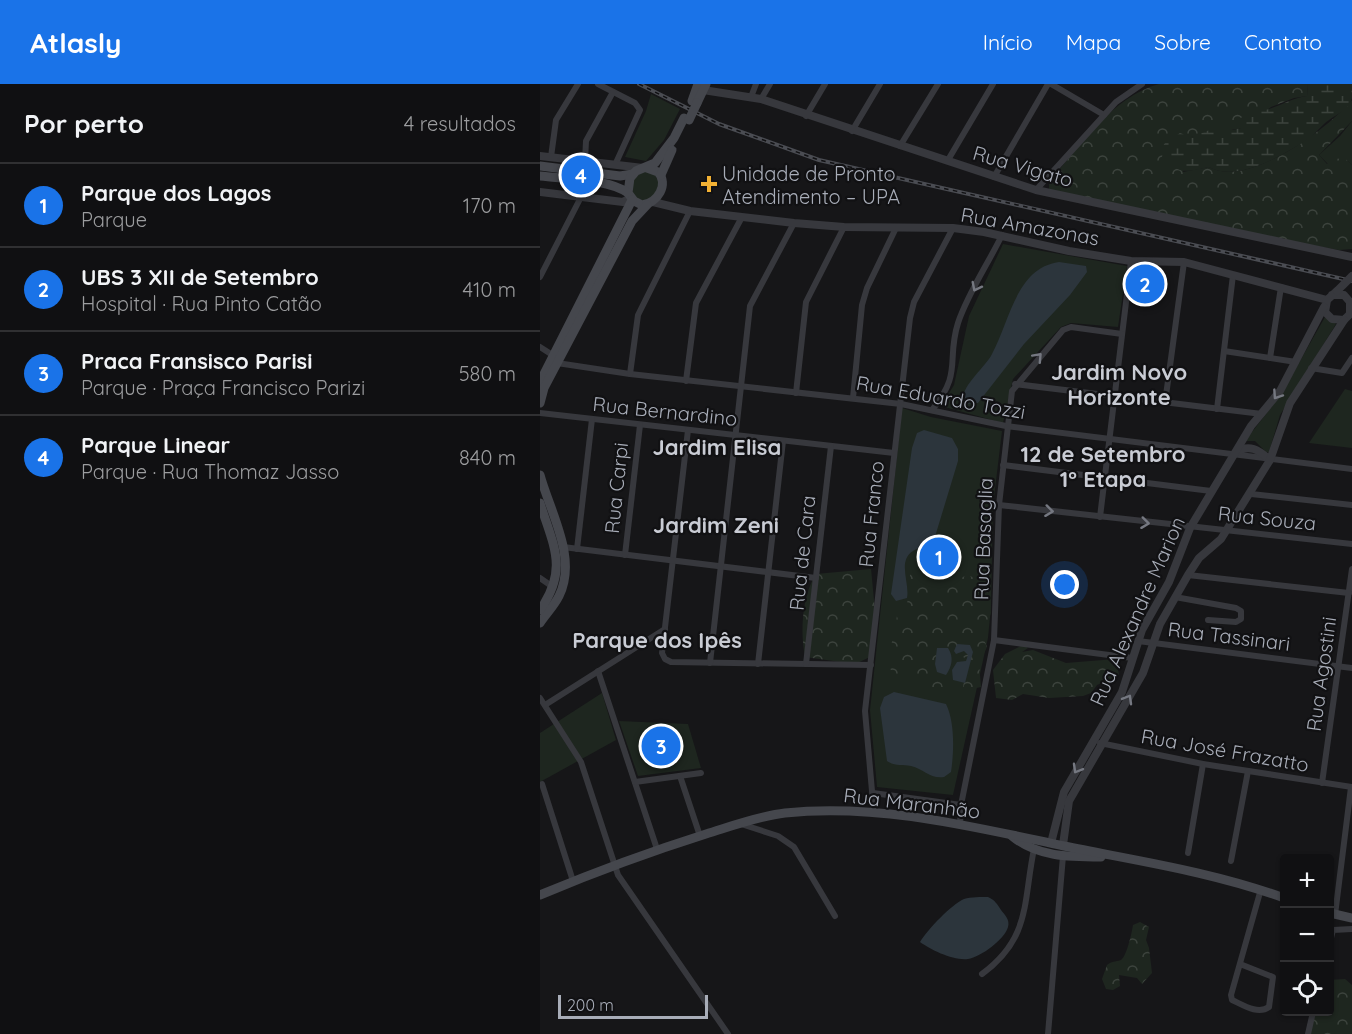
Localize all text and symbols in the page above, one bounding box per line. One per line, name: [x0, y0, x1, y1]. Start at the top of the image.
text: Atlasly: [30, 25, 121, 60]
text: Início: [983, 29, 1033, 55]
text: Mapa: [1066, 29, 1121, 55]
text: Sobre: [1154, 29, 1211, 55]
text: Contato: [1244, 29, 1322, 55]
text: Por perto: [24, 107, 144, 140]
text: 4 resultados: [404, 111, 516, 136]
street label: Rua Vigato: [970, 140, 1076, 192]
pin: 4: [562, 152, 600, 197]
place label: Unidade de Pronto Atendimento – UPA: [722, 161, 900, 209]
marker: Unidade de Pronto Atendimento – UPA: [700, 175, 718, 193]
text: Parque dos Lagos: [81, 179, 271, 207]
text: 1: [40, 193, 47, 218]
text: 170 m: [463, 193, 516, 218]
street label: Rua Amazonas: [959, 202, 1101, 250]
text: Parque: [81, 207, 147, 232]
pin: 2: [1126, 262, 1164, 306]
text: UBS 3 XII de Setembro: [81, 263, 319, 291]
text: 2: [38, 277, 49, 302]
text: 410 m: [463, 277, 516, 302]
one-way arrow: [972, 281, 983, 292]
text: Hospital · Rua Pinto Catão: [81, 291, 322, 316]
text: Praca Fransisco Parisi: [81, 347, 312, 375]
one-way arrow: [1031, 353, 1042, 364]
district label: Jardim Novo Horizonte: [1051, 358, 1187, 411]
text: 3: [38, 361, 49, 386]
text: 580 m: [459, 361, 516, 386]
street label: Rua Eduardo Tozzi: [854, 370, 1028, 424]
text: Parque · Praça Francisco Parizi: [81, 375, 365, 400]
one-way arrow: [1273, 389, 1284, 400]
street label: Rua Bernardino: [592, 391, 738, 431]
text: Parque Linear: [81, 431, 230, 459]
district label: Jardim Elisa: [653, 433, 781, 461]
district label: 12 de Setembro 1° Etapa: [1020, 440, 1186, 493]
street label: Rua Carpi: [599, 441, 633, 535]
text: 4: [38, 445, 49, 470]
text: 840 m: [459, 445, 516, 470]
text: Parque · Rua Thomaz Jasso: [81, 459, 339, 484]
street label: Rua Franco: [853, 460, 889, 568]
street label: Rua Basaglia: [968, 477, 998, 601]
street label: Rua de Cara: [784, 494, 820, 612]
street label: Rua Souza: [1217, 500, 1317, 536]
one-way arrow: [1045, 504, 1054, 517]
district label: Jardim Zeni: [653, 511, 779, 539]
street label: Rua Alexandre Marion: [1084, 513, 1190, 709]
one-way arrow: [1141, 516, 1150, 528]
pin: 1: [920, 534, 958, 580]
your location: [1050, 570, 1079, 599]
street label: Rua Agostini: [1301, 615, 1341, 733]
street label: Rua Tassinari: [1166, 616, 1292, 656]
district label: Parque dos Ipês: [572, 626, 742, 654]
one-way arrow: [1121, 695, 1133, 705]
street label: Rua José Frazatto: [1139, 723, 1311, 777]
pin: 3: [642, 724, 680, 768]
one-way arrow: [1073, 763, 1085, 773]
street label: Rua Maranhão: [842, 782, 982, 824]
map controls: [1280, 854, 1334, 1016]
button: +: [1280, 854, 1334, 908]
button: −: [1280, 908, 1334, 962]
button: locate: [1280, 962, 1334, 1016]
scale bar: [558, 992, 708, 1020]
text: 200 m: [567, 995, 614, 1015]

